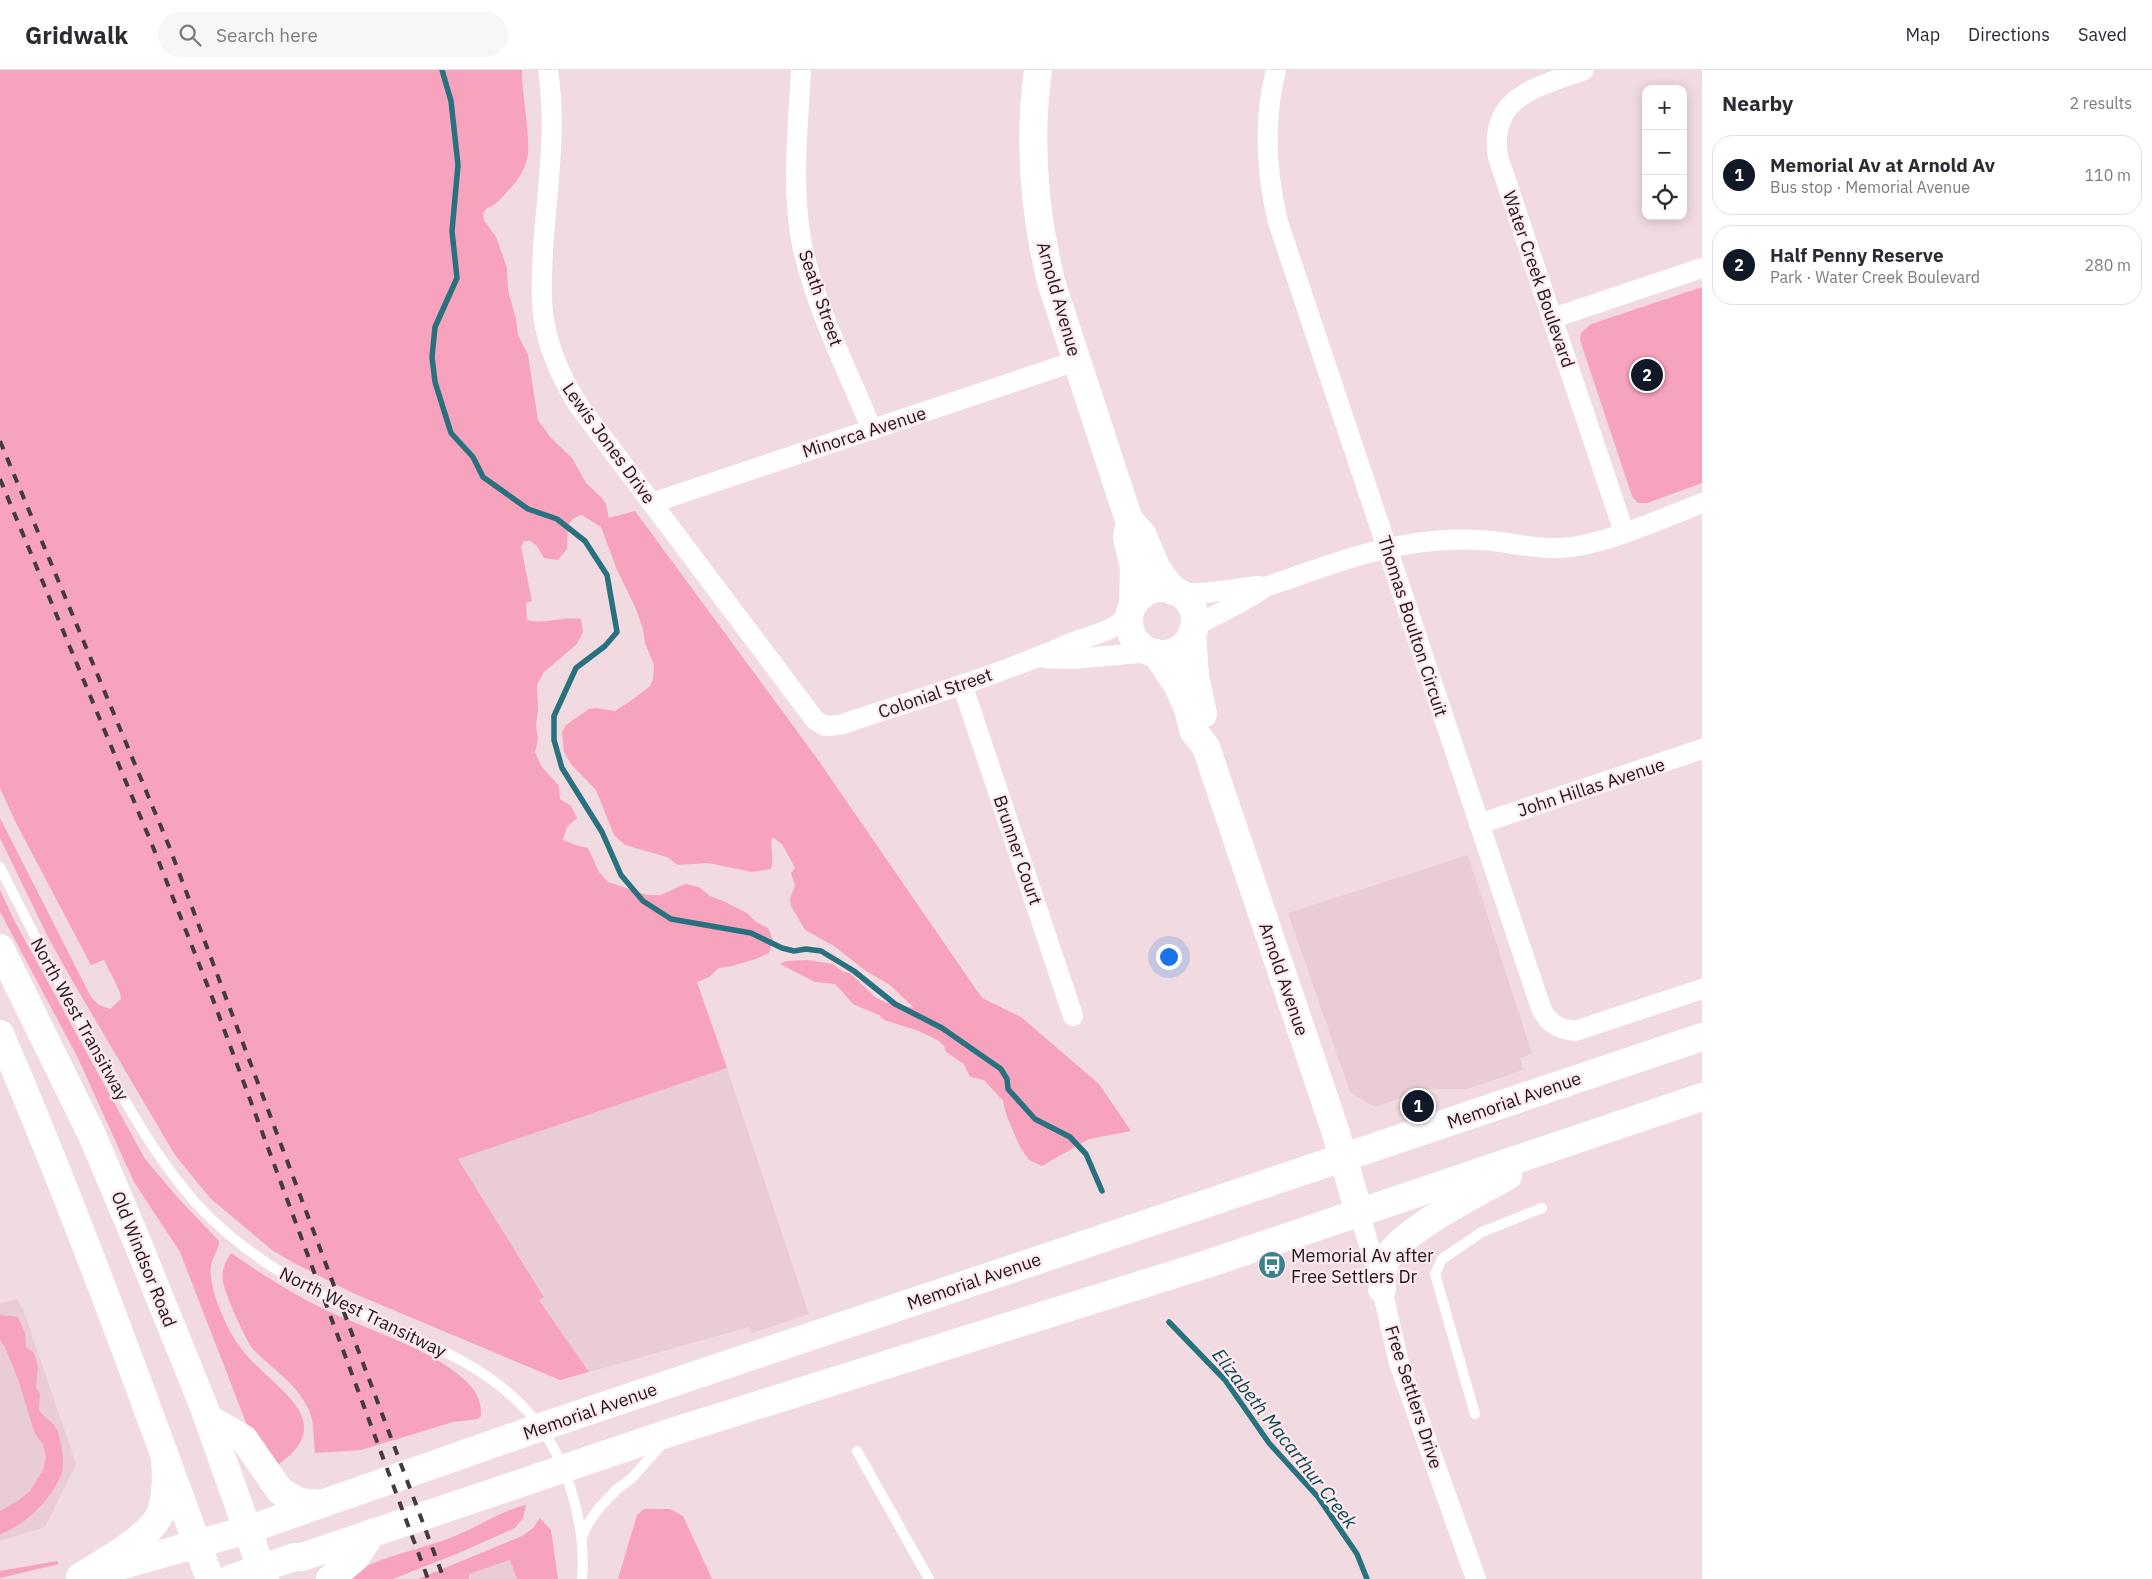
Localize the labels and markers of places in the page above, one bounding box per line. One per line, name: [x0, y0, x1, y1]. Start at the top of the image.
pin: 2: [1631, 356, 1663, 394]
pin: 1: [1402, 1087, 1434, 1125]
place label: Memorial Av after Free Settlers Dr: [1291, 1244, 1434, 1288]
bus stop icon: Memorial Av after Free Settlers Dr: [1257, 1250, 1287, 1280]

